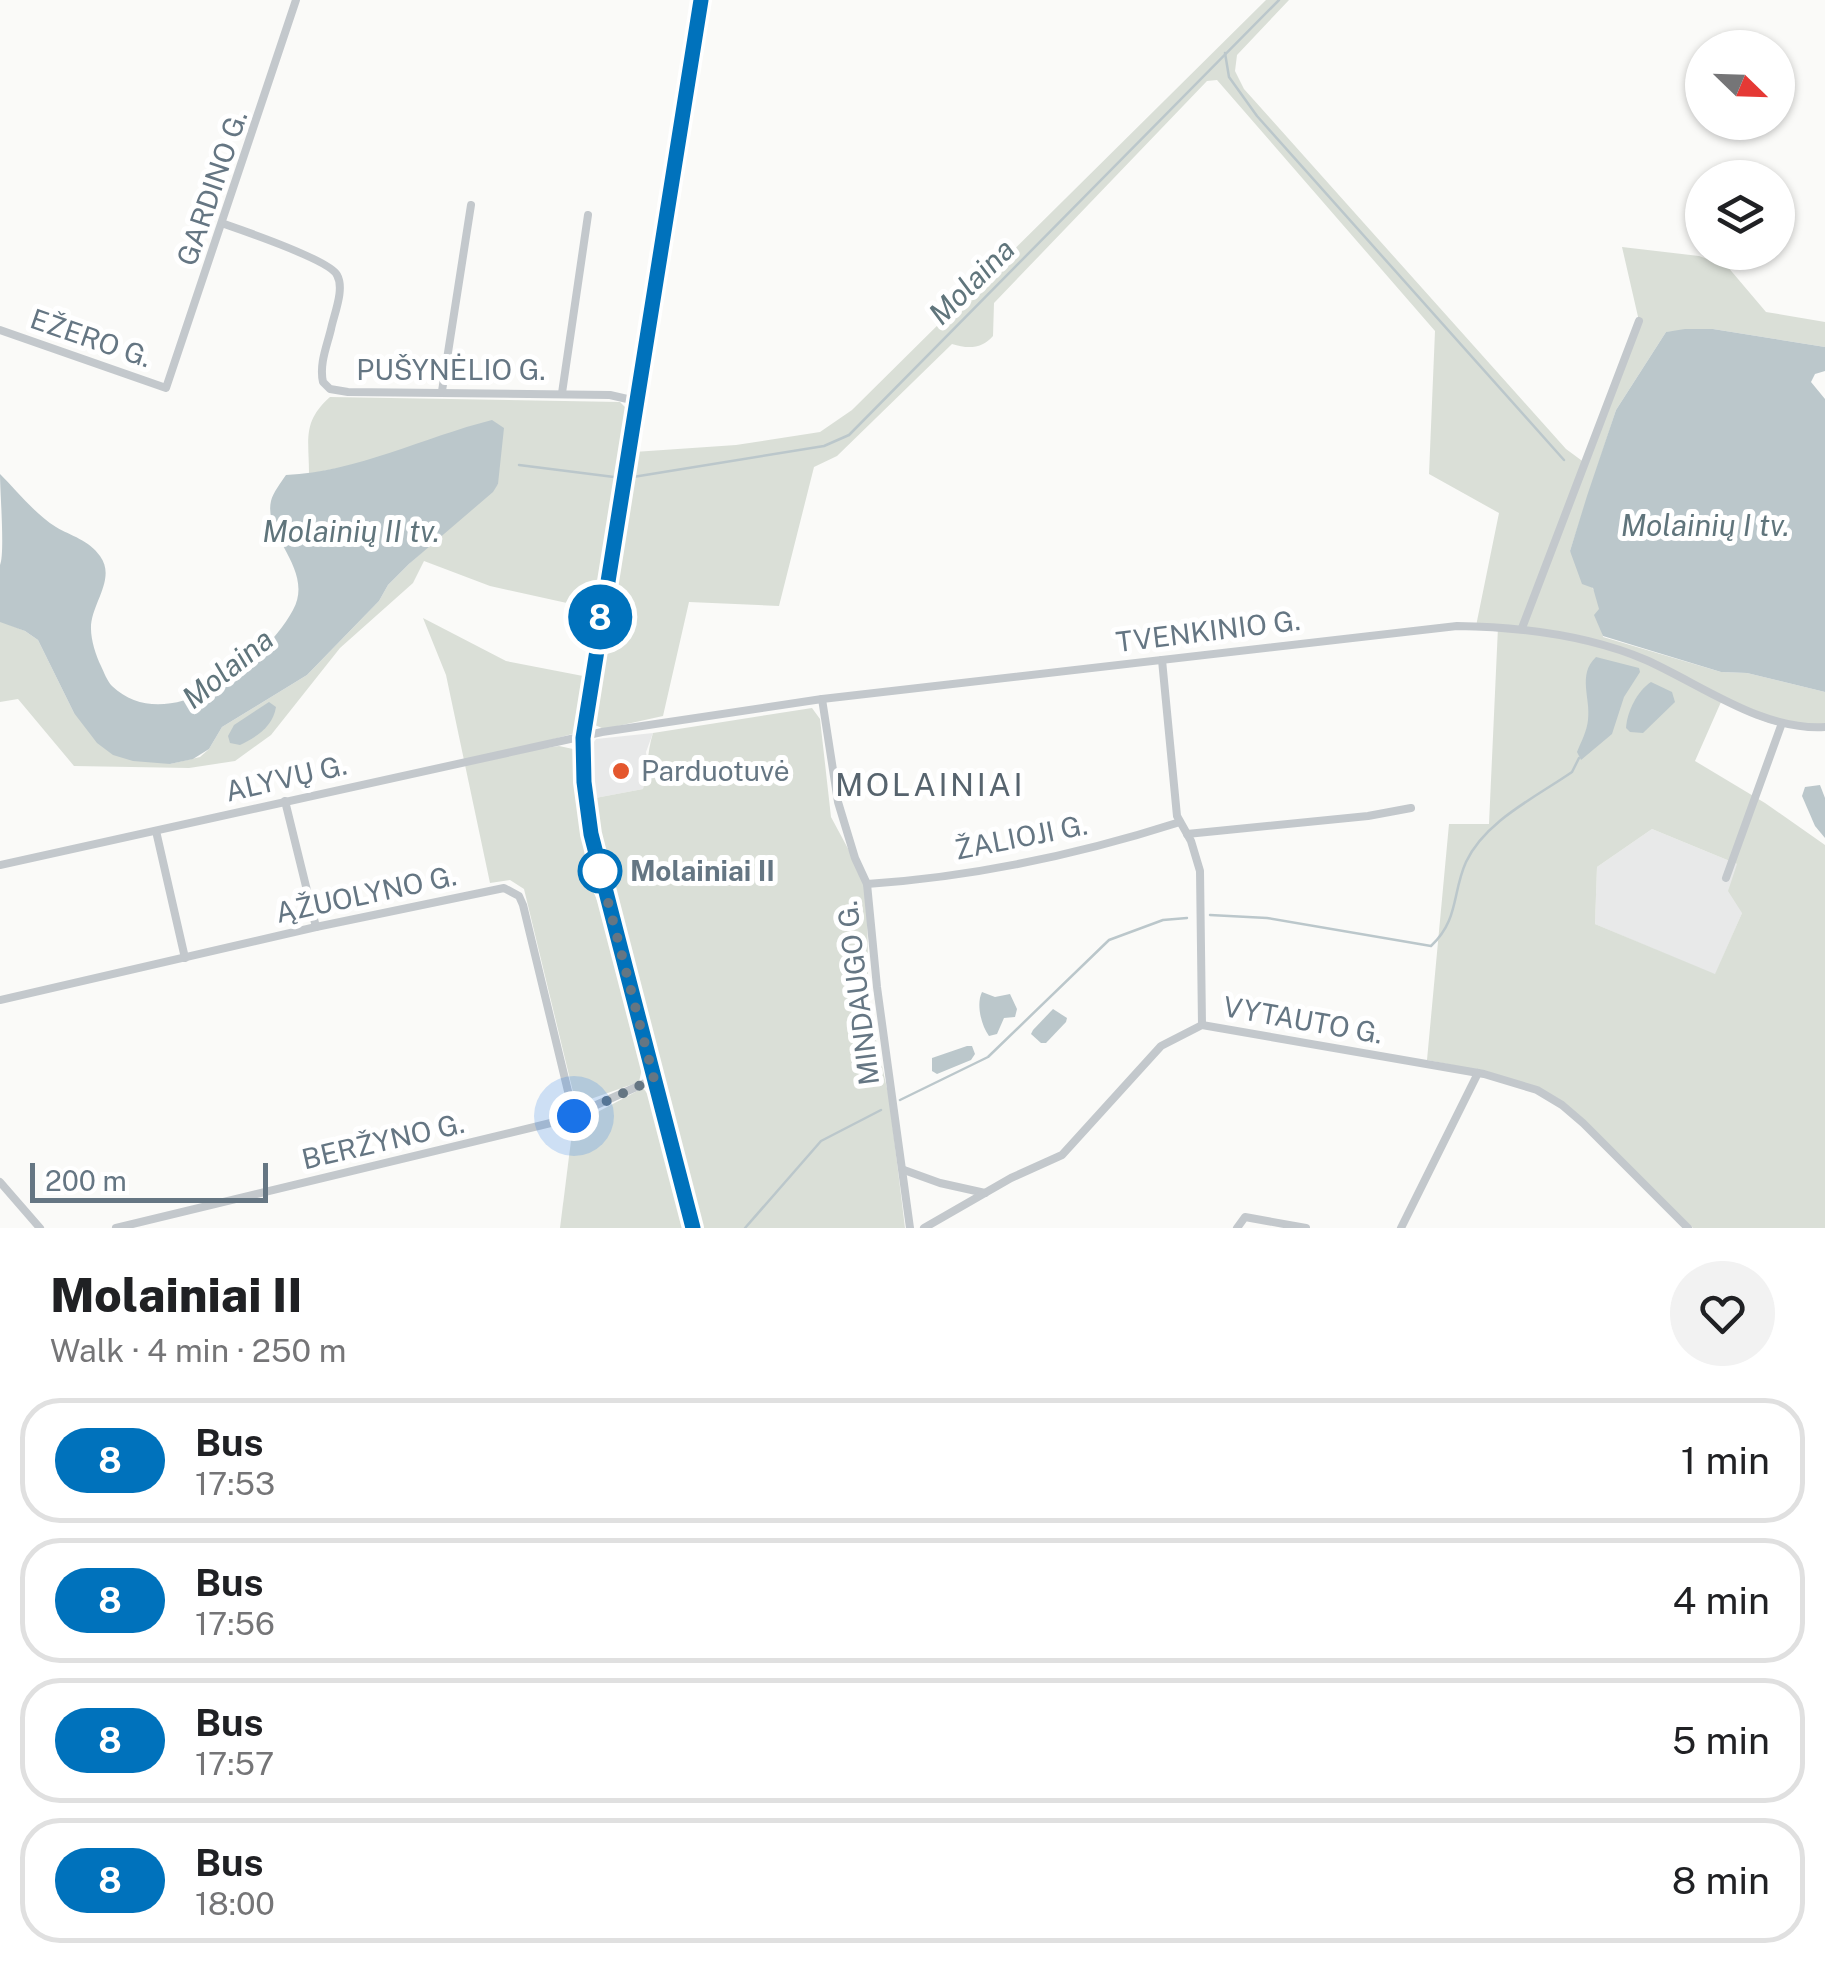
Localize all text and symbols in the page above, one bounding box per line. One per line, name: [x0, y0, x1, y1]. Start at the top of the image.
north arrow: [1685, 30, 1795, 140]
map controls: [1685, 30, 1795, 270]
street label: GARDINO G.: [170, 106, 254, 270]
button: layers: [1685, 160, 1795, 270]
water label: Molaina: [921, 231, 1022, 332]
street label: EŽERO G.: [26, 301, 156, 374]
street label: PUŠYNĖLIO G.: [356, 353, 546, 386]
water label: Molainių I tv.: [1621, 507, 1789, 543]
water label: Molainių II tv.: [262, 513, 440, 549]
line badge: 8: [568, 584, 632, 650]
text: 8: [588, 597, 612, 638]
street label: TVENKINIO G.: [1114, 603, 1302, 658]
water label: Molaina: [175, 621, 280, 716]
street label: ALYVŲ G.: [222, 748, 350, 807]
place label: Parduotuvė: [641, 754, 790, 787]
marker: Parduotuvė: [610, 760, 632, 782]
district label: MOLAINIAI: [835, 766, 1025, 803]
street label: ŽALIOJI G.: [952, 807, 1090, 866]
marker: Molainiai II: [579, 850, 621, 892]
place label: Molainiai II: [630, 854, 775, 887]
street label: ĄŽUOLYNO G.: [273, 858, 459, 929]
street label: MINDAUGO G.: [830, 899, 885, 1087]
street label: VYTAUTO G.: [1221, 989, 1385, 1050]
your location: [549, 1091, 599, 1141]
street label: BERŽYNO G.: [298, 1106, 467, 1175]
scale bar: [30, 1158, 268, 1202]
text: 200 m: [45, 1164, 127, 1197]
button: heart: [1670, 1261, 1775, 1366]
text: Molainiai II: [50, 1266, 303, 1323]
text: Walk · 4 min · 250 m: [50, 1332, 346, 1369]
text: Bus: [195, 1420, 264, 1465]
text: 1 min: [1681, 1438, 1770, 1483]
text: 8: [98, 1440, 122, 1481]
text: 17:53: [195, 1465, 275, 1502]
text: Bus: [195, 1560, 264, 1605]
text: 4 min: [1672, 1578, 1770, 1623]
text: 8: [98, 1580, 122, 1621]
text: 17:56: [195, 1605, 275, 1642]
text: Bus: [195, 1700, 264, 1745]
text: 5 min: [1672, 1718, 1770, 1763]
text: 8: [98, 1720, 122, 1761]
text: 17:57: [195, 1745, 274, 1782]
text: Bus: [195, 1840, 264, 1885]
text: 8 min: [1672, 1858, 1770, 1903]
text: 8: [98, 1860, 122, 1901]
text: 18:00: [195, 1885, 275, 1922]

